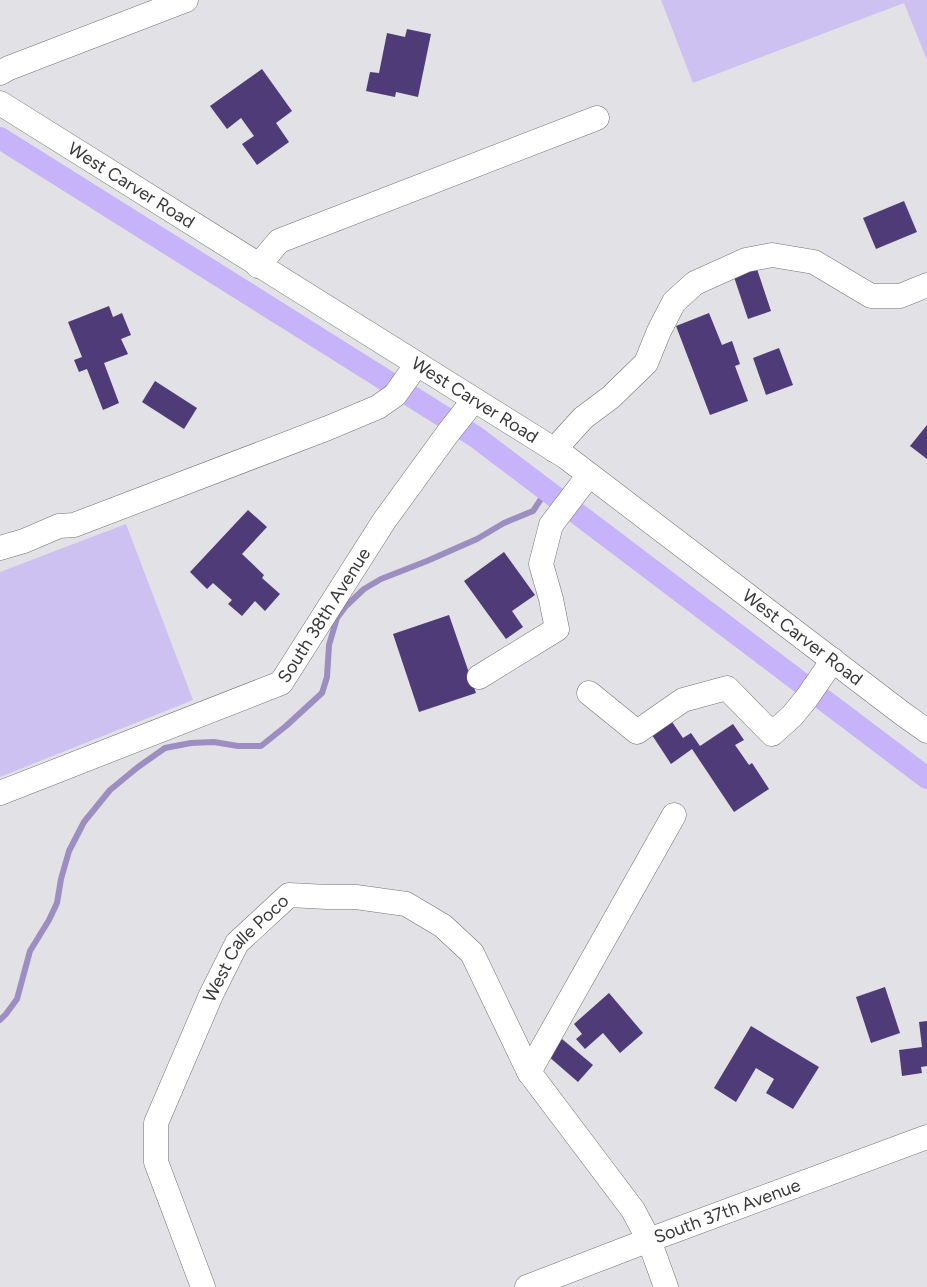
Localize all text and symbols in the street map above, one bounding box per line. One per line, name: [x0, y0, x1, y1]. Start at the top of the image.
street label: West Carver Road: [64, 137, 199, 233]
street label: West Carver Road: [407, 352, 542, 448]
street label: South 38th Avenue: [273, 543, 375, 687]
street label: West Carver Road: [738, 585, 867, 690]
street label: West Calle Poco: [198, 890, 293, 1006]
street label: South 37th Avenue: [651, 1174, 804, 1248]

